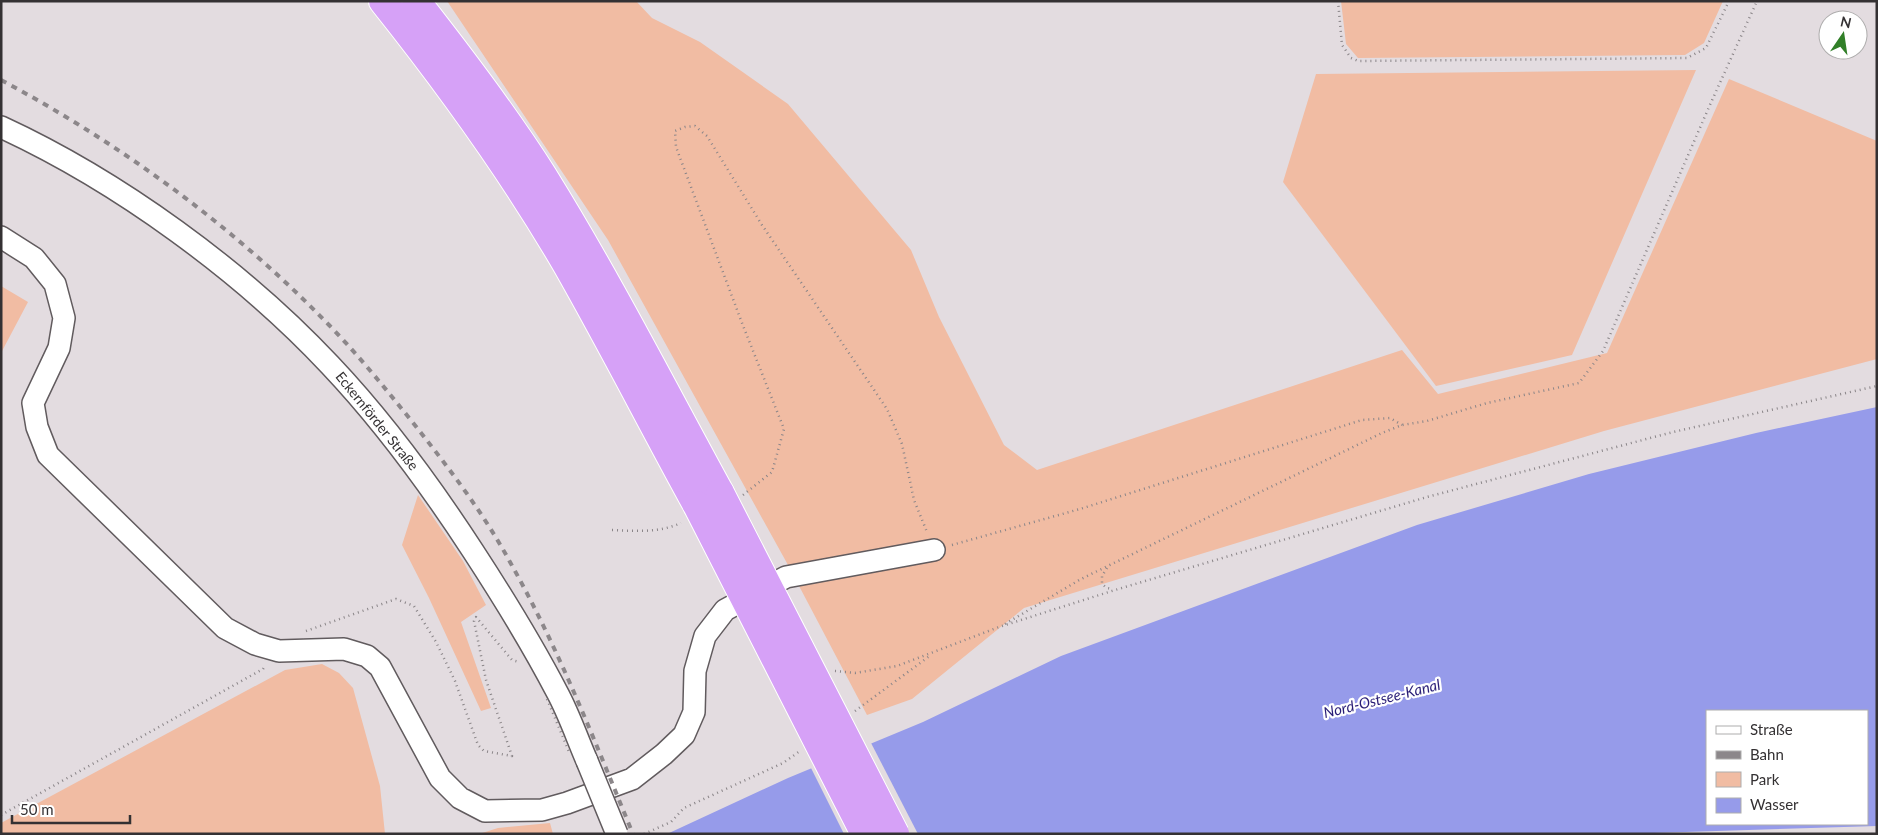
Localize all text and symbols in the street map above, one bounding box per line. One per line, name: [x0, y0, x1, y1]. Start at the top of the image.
north arrow: [1818, 10, 1868, 60]
text: N: [1839, 12, 1853, 31]
street label: Eckernförder Straße: [332, 368, 422, 474]
water label: Nord-Ostsee-Kanal: [1321, 675, 1443, 721]
legend: [1706, 710, 1868, 825]
text: Straße: [1750, 720, 1793, 738]
text: Bahn: [1750, 745, 1784, 763]
text: Park: [1750, 770, 1780, 788]
scale bar: [12, 792, 130, 824]
text: Wasser: [1750, 795, 1799, 813]
text: 50 m: [20, 800, 54, 818]

